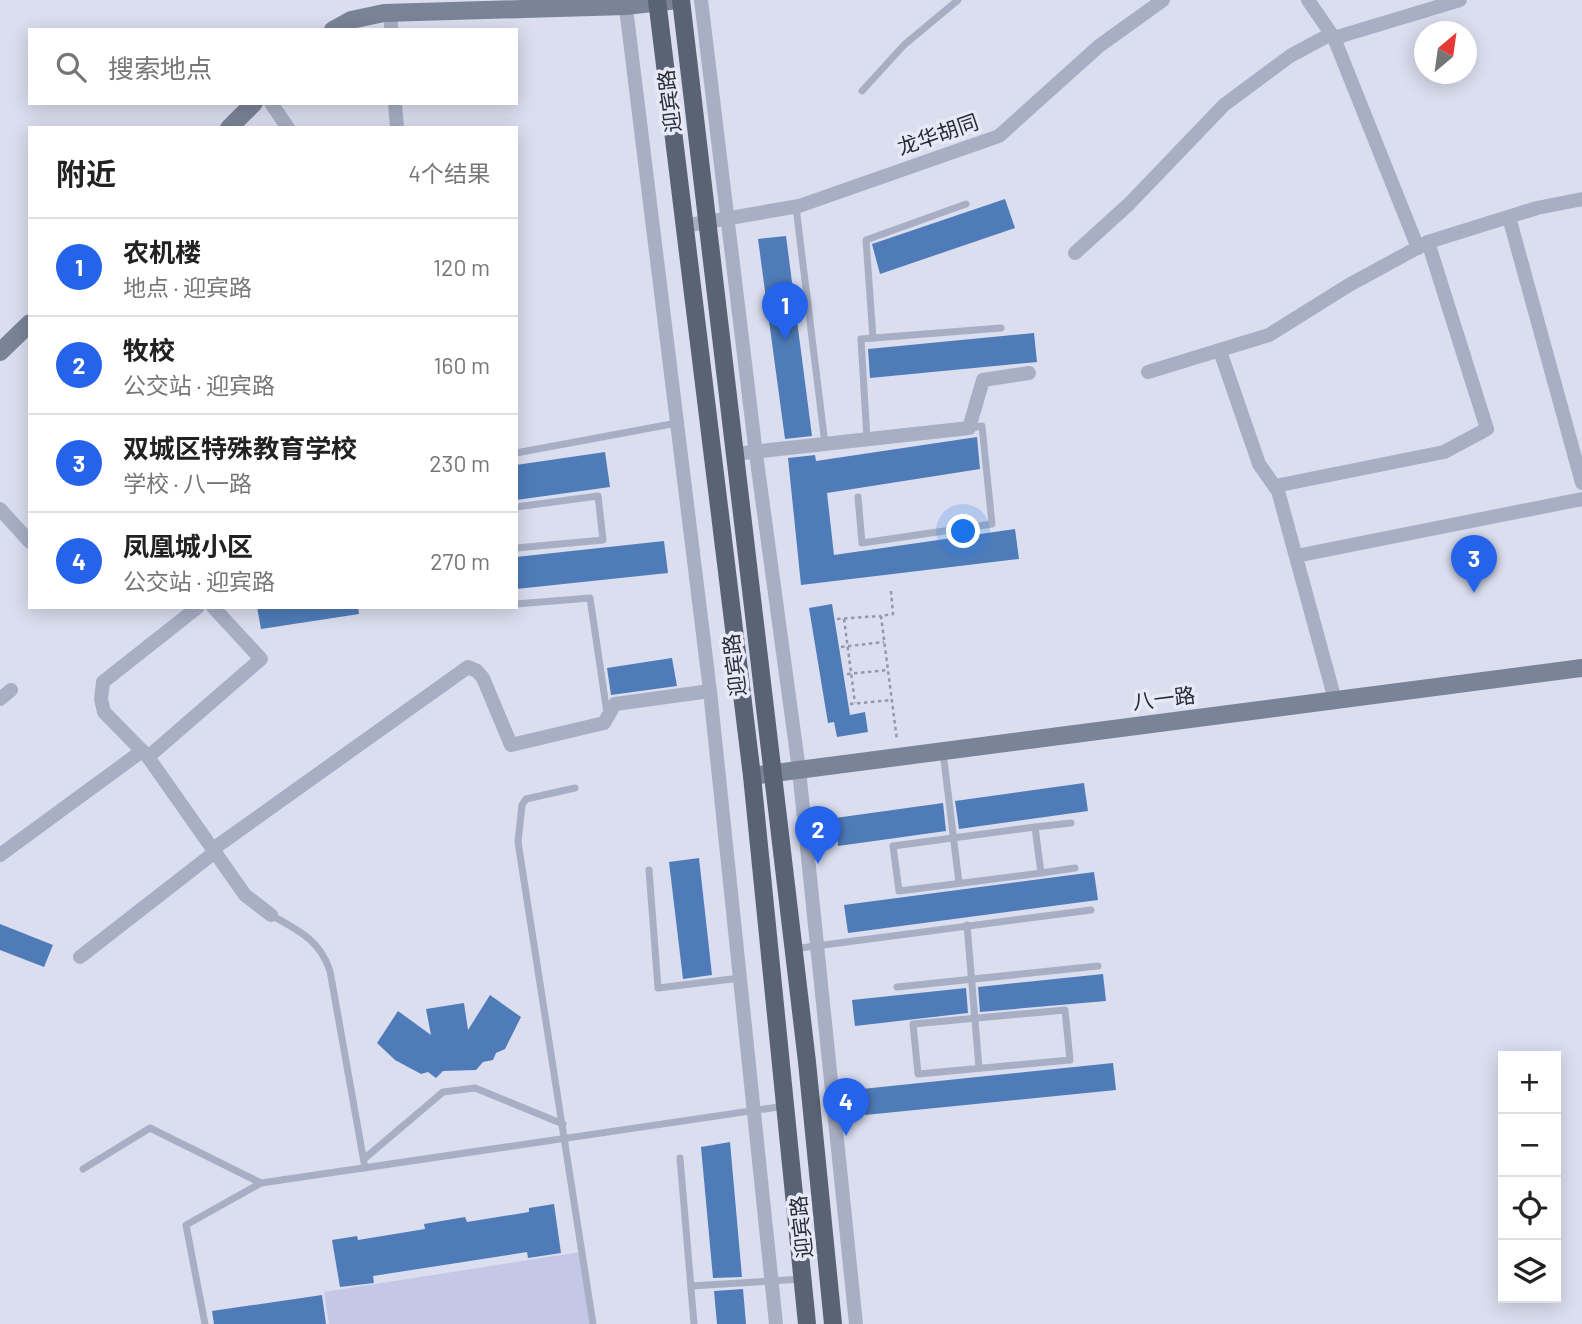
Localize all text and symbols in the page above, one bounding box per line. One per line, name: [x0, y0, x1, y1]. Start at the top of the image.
north arrow: [1414, 21, 1477, 84]
search box: [28, 28, 518, 105]
icon: search: [52, 48, 90, 86]
text: 搜索地点: [108, 52, 212, 83]
street label: 迎宾路: [652, 68, 685, 134]
street label: 龙华胡同: [894, 108, 981, 159]
text: 附近: [56, 155, 116, 191]
text: 4个结果: [408, 159, 490, 187]
text: 农机楼: [123, 236, 201, 267]
text: 1: [75, 253, 83, 281]
text: 120 m: [433, 253, 490, 281]
text: 地点 · 迎宾路: [123, 273, 252, 301]
pin: 1: [762, 282, 808, 340]
text: 牧校: [123, 334, 175, 365]
text: 2: [73, 351, 85, 379]
text: 160 m: [433, 351, 490, 379]
text: 公交站 · 迎宾路: [123, 371, 275, 399]
text: 双城区特殊教育学校: [123, 432, 357, 463]
text: 3: [73, 449, 85, 477]
text: 230 m: [429, 449, 490, 477]
text: 学校 · 八一路: [123, 469, 252, 497]
your location: [946, 514, 980, 548]
text: 凤凰城小区: [123, 530, 253, 561]
pin: 3: [1451, 535, 1497, 593]
text: 4: [72, 547, 86, 575]
text: 270 m: [430, 547, 490, 575]
text: 公交站 · 迎宾路: [123, 567, 275, 595]
street label: 迎宾路: [717, 632, 750, 698]
street label: 八一路: [1131, 681, 1197, 714]
pin: 2: [795, 806, 841, 864]
map controls: [1498, 1051, 1561, 1303]
button: +: [1498, 1051, 1561, 1114]
pin: 4: [823, 1078, 869, 1136]
button: −: [1498, 1114, 1561, 1177]
button: locate: [1498, 1177, 1561, 1240]
street label: 迎宾路: [785, 1195, 816, 1260]
button: layers: [1498, 1240, 1561, 1303]

